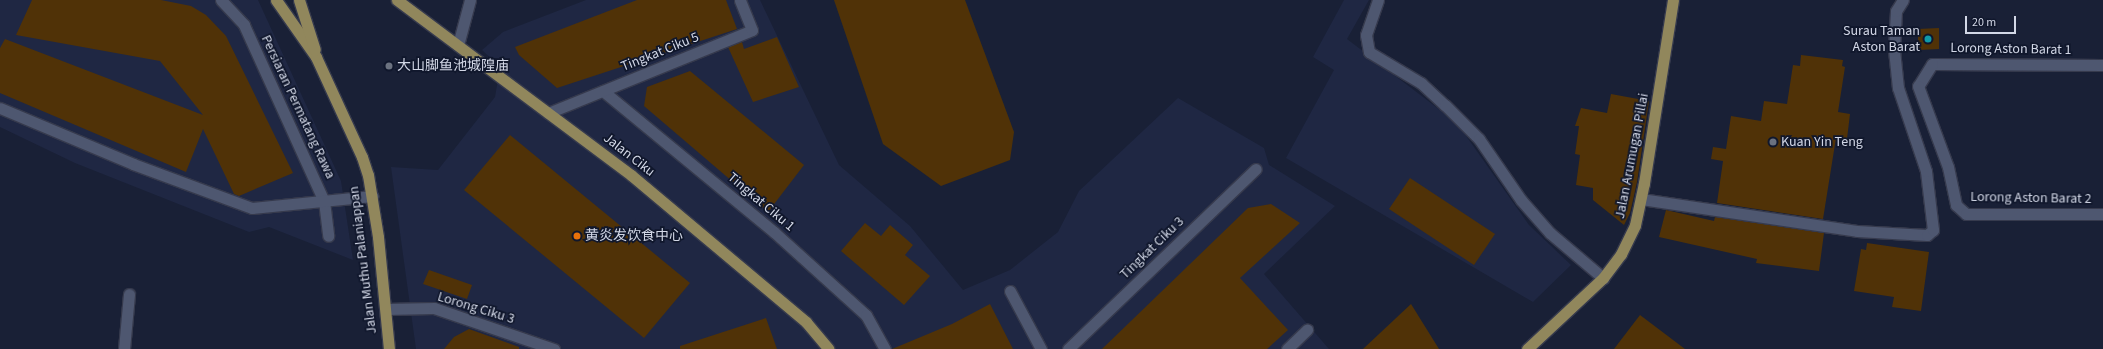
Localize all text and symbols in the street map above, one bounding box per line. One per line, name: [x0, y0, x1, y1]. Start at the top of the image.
scale bar: [1967, 8, 2018, 34]
text: 20 m: [1972, 14, 1996, 31]
place label: Surau Taman Aston Barat: [1843, 23, 1920, 56]
street label: Tingkat Ciku 5: [619, 29, 701, 75]
street label: Persiaran Permatang Rawa: [257, 33, 339, 181]
marker: Surau Taman Aston Barat: [1923, 34, 1933, 44]
street label: Lorong Aston Barat 1: [1950, 40, 2072, 58]
place label: 大山脚鱼池城隍庙: [397, 58, 509, 74]
marker: 大山脚鱼池城隍庙: [384, 61, 394, 71]
street label: Jalan Arumugan Pillai: [1612, 92, 1652, 220]
street label: Jalan Ciku: [600, 130, 658, 180]
place label: Kuan Yin Teng: [1781, 134, 1863, 150]
marker: Kuan Yin Teng: [1768, 137, 1778, 147]
street label: Tingkat Ciku 1: [724, 169, 798, 235]
street label: Jalan Muthu Palaniappan: [346, 185, 380, 335]
street label: Lorong Aston Barat 2: [1970, 189, 2092, 207]
street label: Tingkat Ciku 3: [1117, 213, 1187, 283]
place label: 黄炎发饮食中心: [585, 228, 683, 244]
marker: 黄炎发饮食中心: [572, 231, 582, 241]
street label: Lorong Ciku 3: [435, 288, 517, 328]

